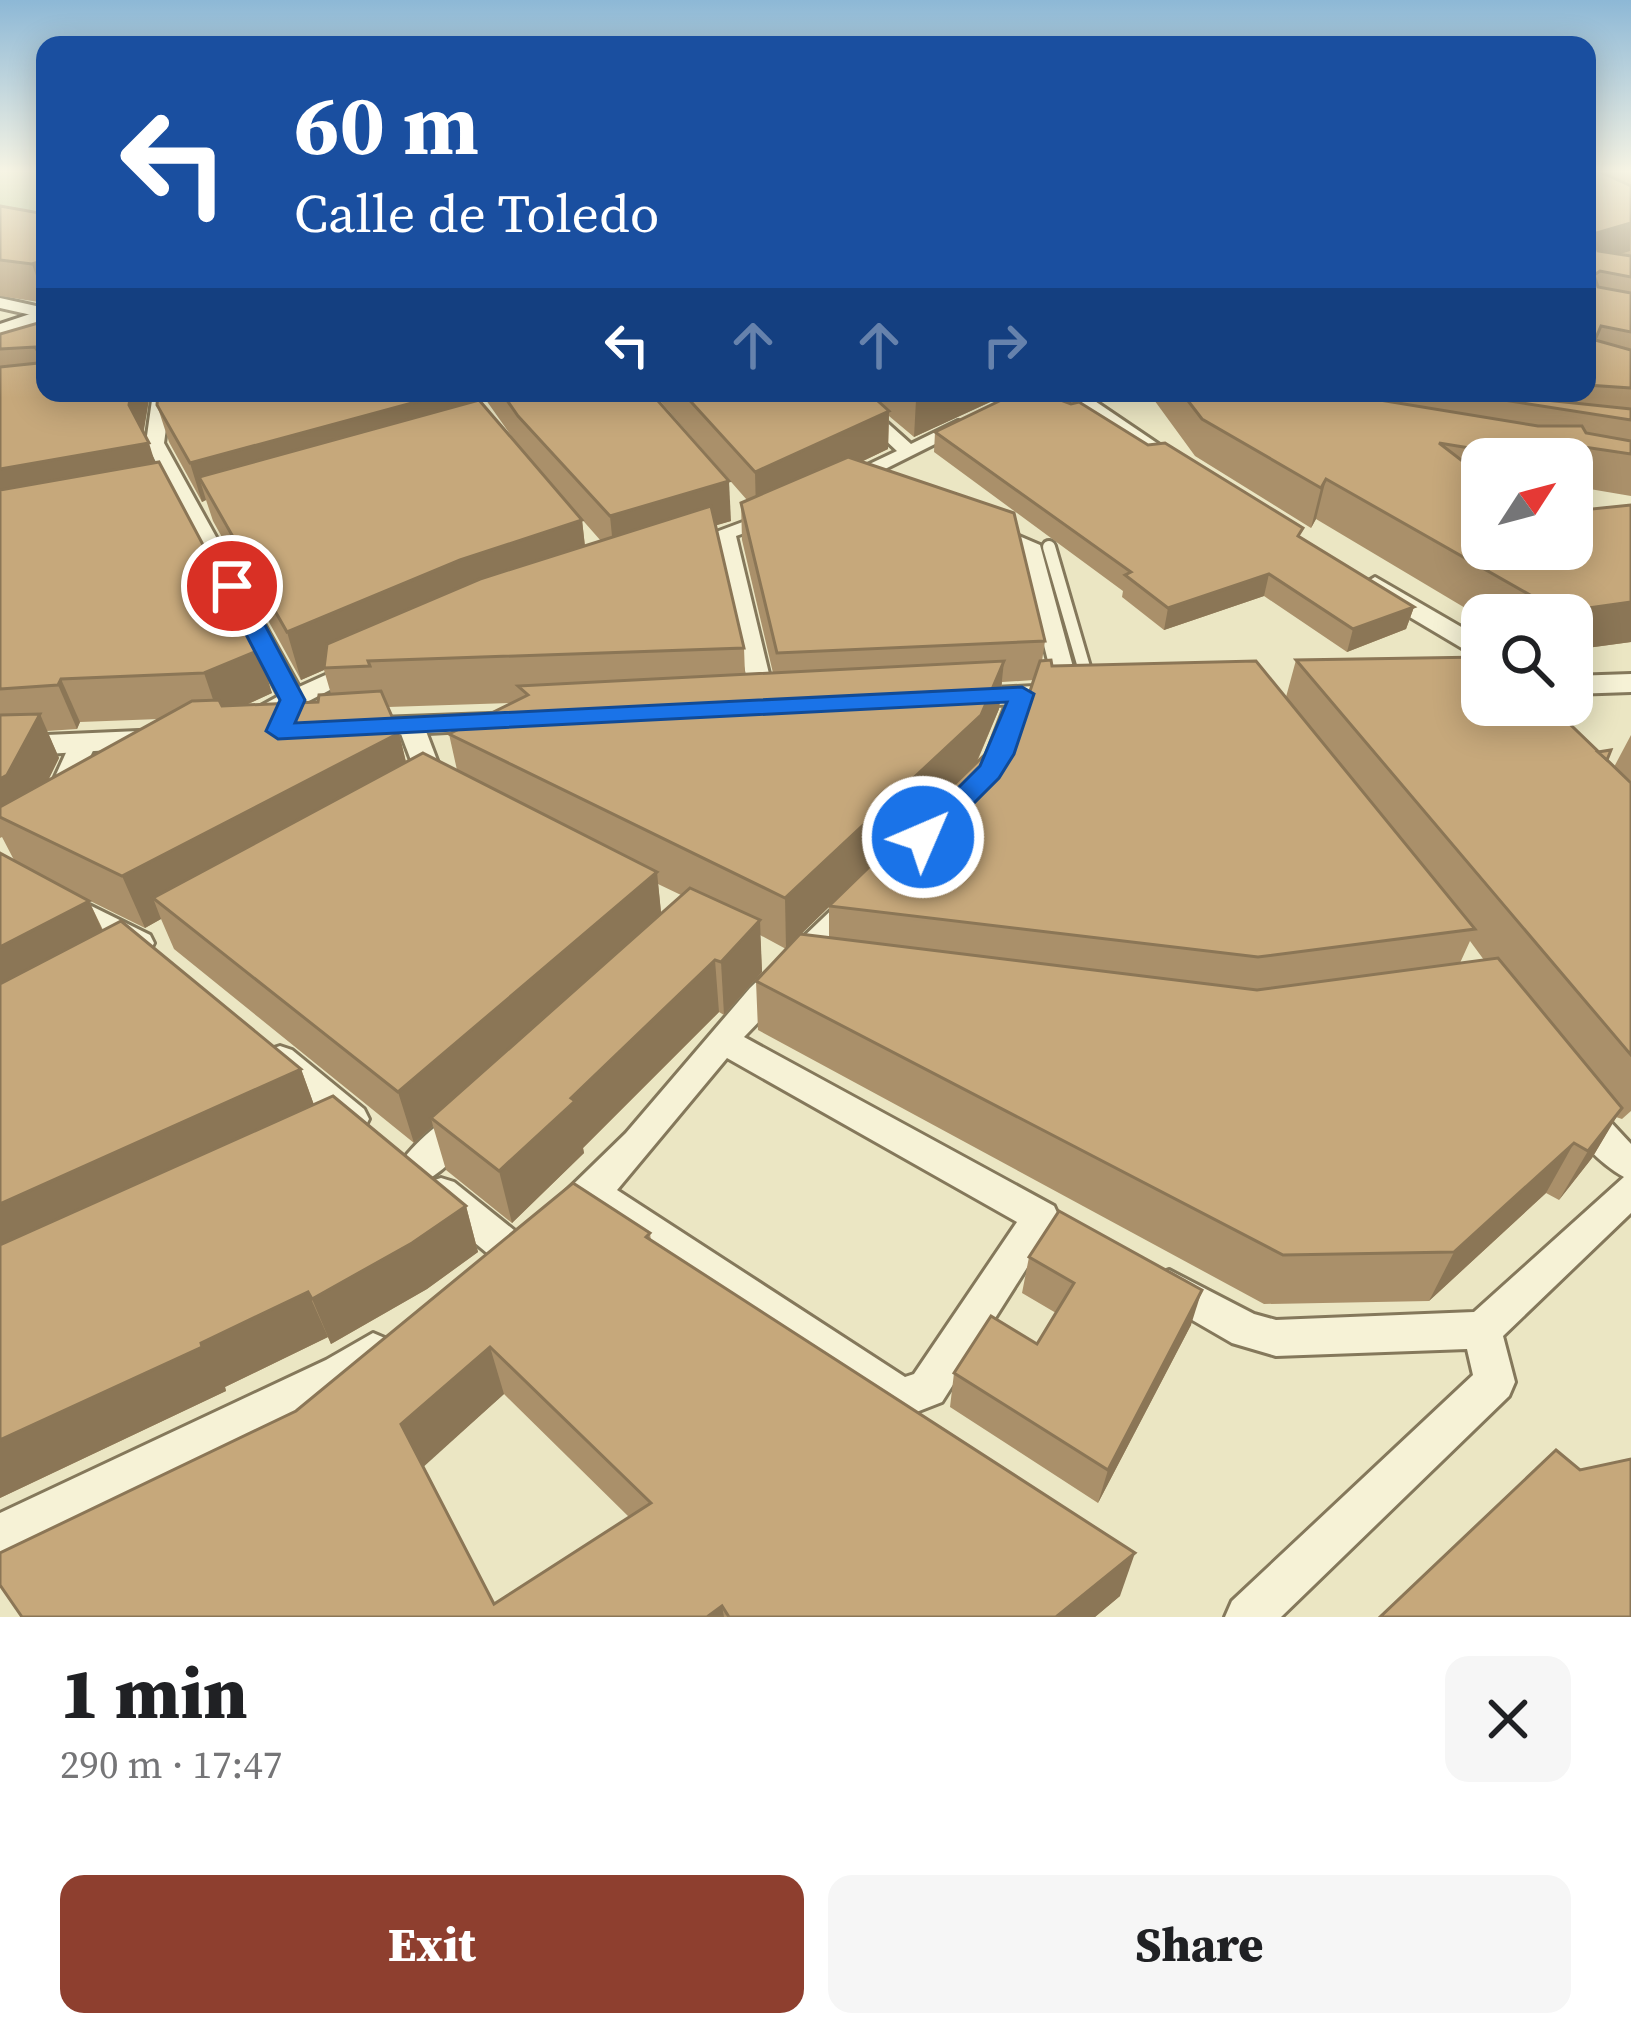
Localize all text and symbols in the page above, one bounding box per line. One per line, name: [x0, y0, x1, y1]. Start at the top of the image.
text: 60 m: [294, 67, 479, 182]
icon: left: [96, 84, 252, 240]
text: Calle de Toledo: [294, 176, 659, 250]
icon: left: [594, 312, 660, 378]
icon: ahead: [720, 312, 786, 378]
icon: ahead: [846, 312, 912, 378]
icon: right: [972, 312, 1038, 378]
north arrow: [1461, 438, 1593, 570]
map controls: [1461, 438, 1593, 726]
pin: [181, 535, 283, 637]
icon: arrive: [199, 553, 265, 619]
button: search: [1461, 594, 1593, 726]
position arrow: [860, 774, 986, 900]
text: 1 min: [60, 1643, 248, 1742]
button: close: [1445, 1656, 1571, 1782]
text: 290 m · 17:47: [60, 1738, 282, 1791]
button: Exit: [60, 1875, 804, 2013]
button: Share: [828, 1875, 1571, 2013]

